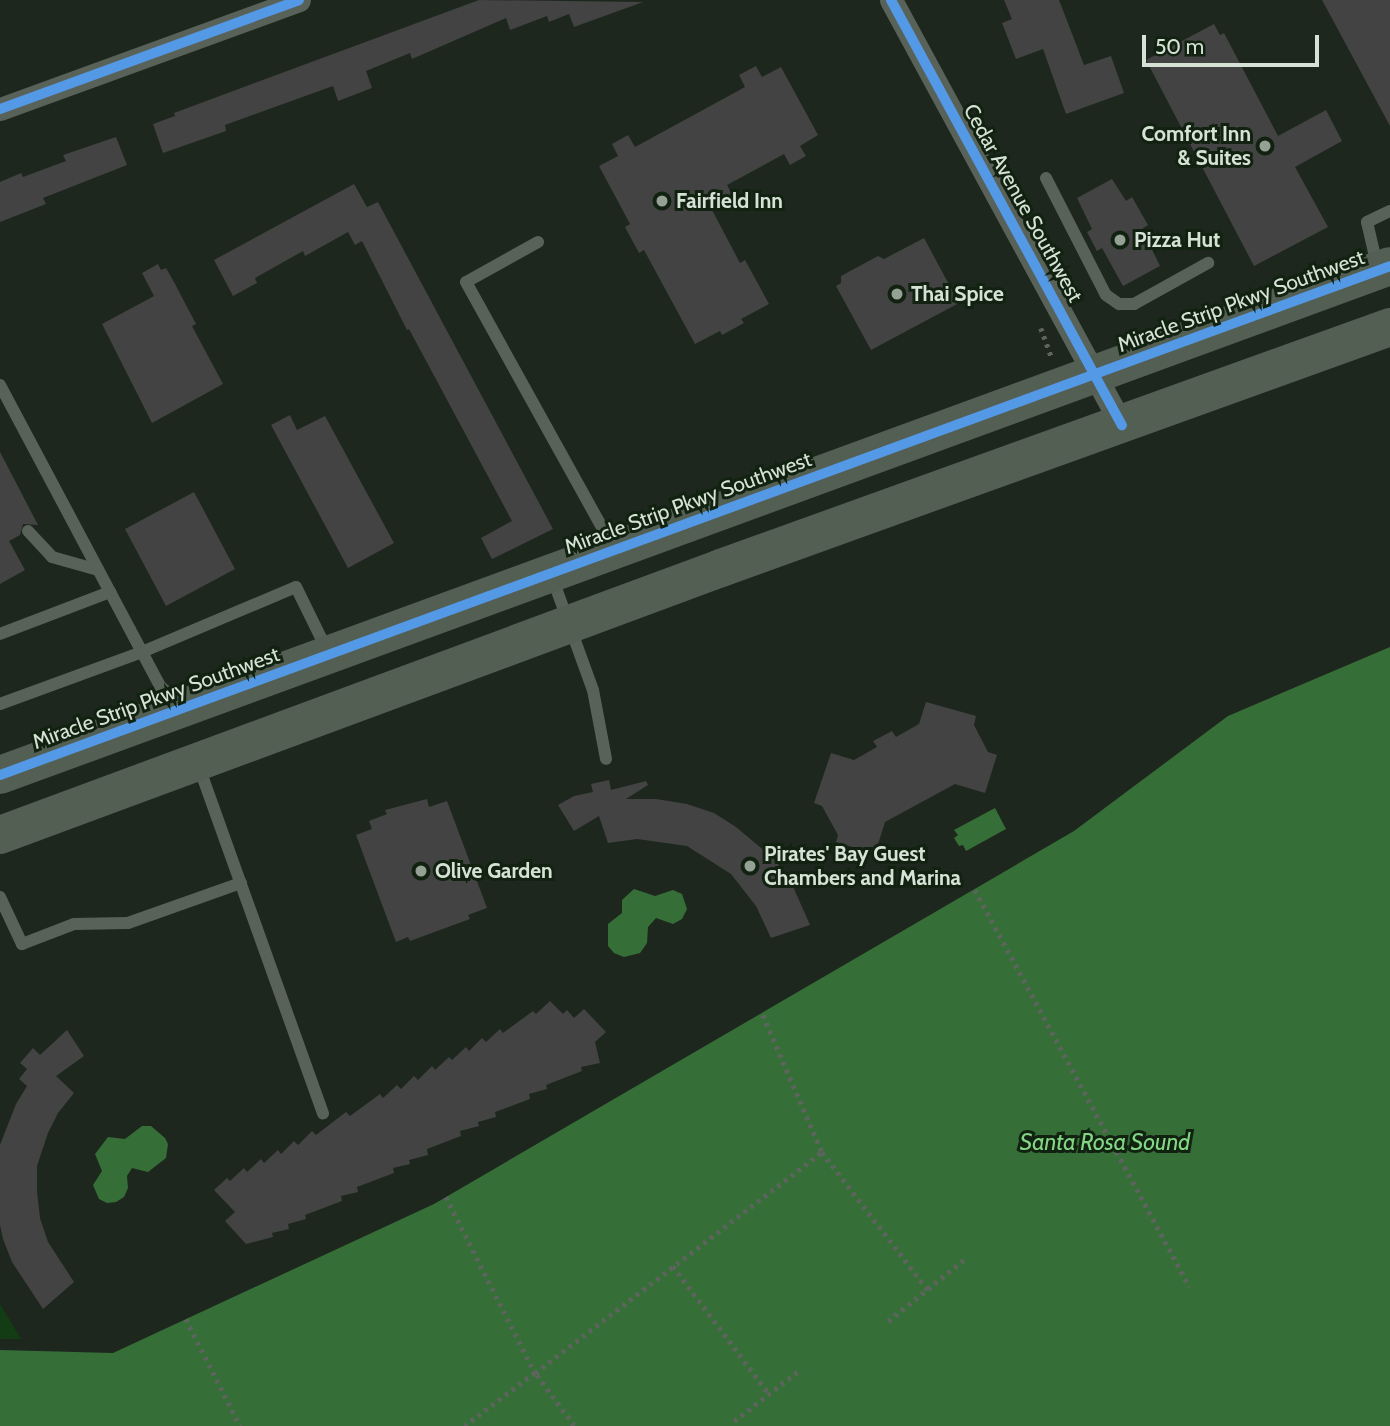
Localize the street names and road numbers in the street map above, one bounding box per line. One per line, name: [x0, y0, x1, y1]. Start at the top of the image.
street label: Cedar Avenue Southwest: [958, 100, 1088, 306]
street label: Miracle Strip Pkwy Southwest: [1114, 245, 1368, 357]
street label: Miracle Strip Pkwy Southwest: [561, 447, 815, 559]
street label: Miracle Strip Pkwy Southwest: [29, 642, 283, 754]

